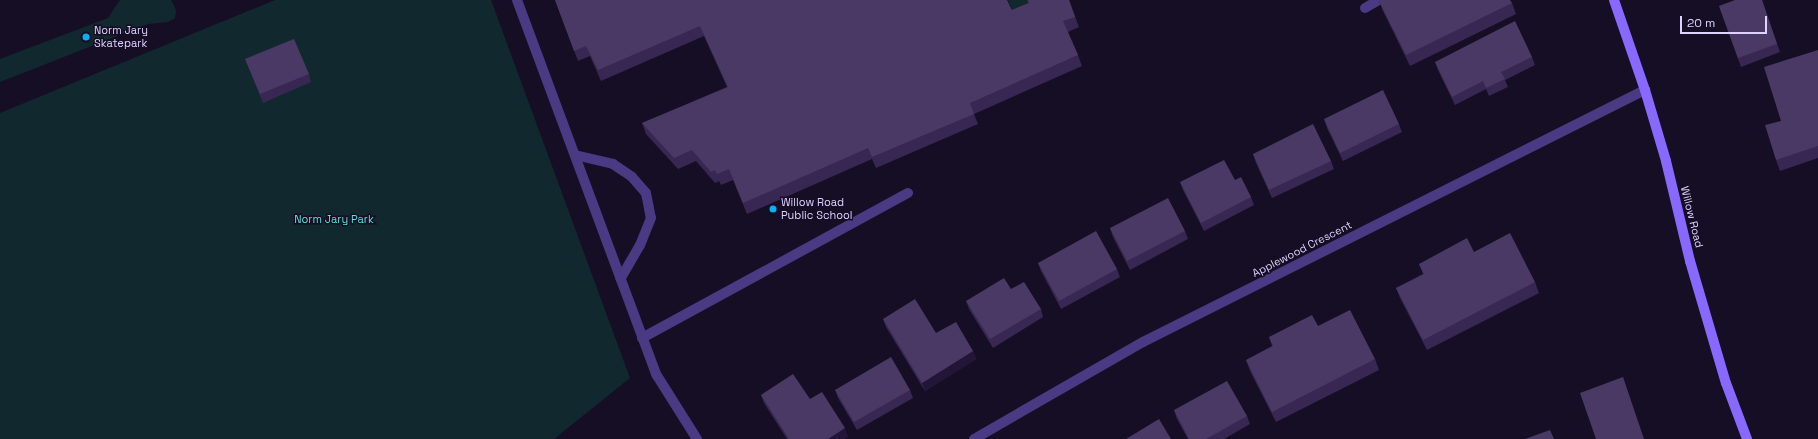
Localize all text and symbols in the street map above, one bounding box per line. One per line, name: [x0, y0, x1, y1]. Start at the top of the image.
scale bar: [1682, 8, 1769, 34]
text: 20 m: [1687, 15, 1715, 31]
place label: Norm Jary Skatepark: [94, 24, 148, 50]
marker: Norm Jary Skatepark: [81, 32, 91, 42]
street label: Willow Road: [1678, 185, 1706, 249]
place label: Willow Road Public School: [781, 196, 853, 222]
marker: Willow Road Public School: [768, 204, 778, 214]
park label: Norm Jary Park: [294, 212, 374, 226]
street label: Applewood Crescent: [1250, 218, 1354, 280]

